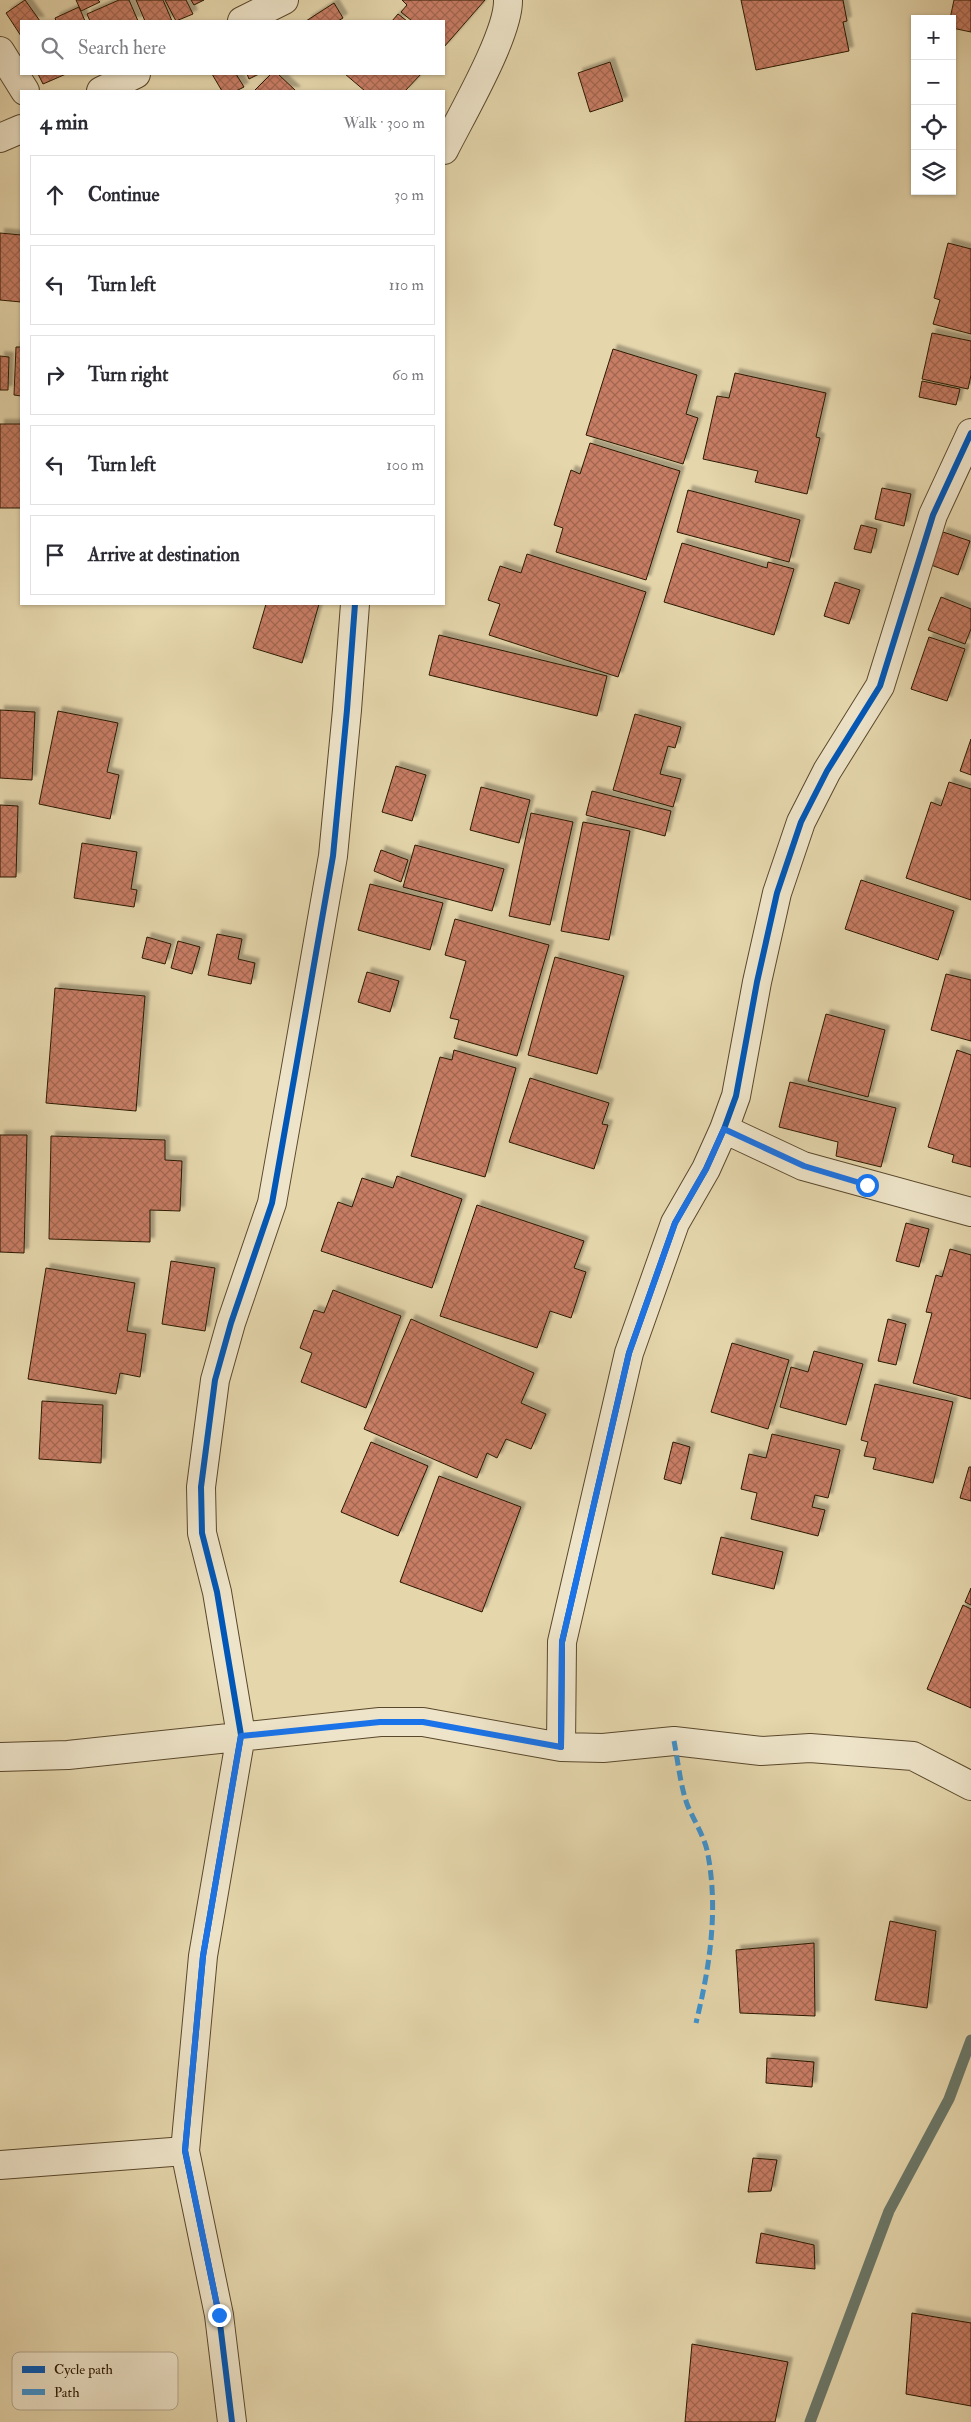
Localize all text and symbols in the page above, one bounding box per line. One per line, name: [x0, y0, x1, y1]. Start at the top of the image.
map controls: [911, 15, 956, 195]
button: +: [911, 15, 956, 60]
search box: [20, 20, 445, 75]
icon: search: [38, 34, 66, 62]
text: Search here: [78, 36, 166, 60]
button: −: [911, 60, 956, 105]
button: locate: [911, 105, 956, 150]
text: 4 min: [40, 109, 88, 136]
text: Walk · 300 m: [344, 113, 425, 133]
button: layers: [911, 150, 956, 195]
icon: ahead: [41, 181, 69, 209]
text: Continue: [88, 183, 159, 207]
text: 30 m: [394, 185, 424, 205]
icon: left: [41, 271, 69, 299]
text: Turn left: [88, 273, 156, 297]
text: 110 m: [389, 275, 424, 295]
icon: right: [41, 361, 69, 389]
text: Turn right: [88, 363, 168, 387]
text: 60 m: [392, 365, 424, 385]
icon: left: [41, 451, 69, 479]
text: Turn left: [88, 453, 156, 477]
text: 100 m: [386, 455, 424, 475]
icon: arrive: [41, 541, 69, 569]
text: Arrive at destination: [88, 543, 240, 567]
route start: [856, 1174, 879, 1197]
route end: [208, 2304, 231, 2327]
legend: [12, 2352, 178, 2410]
text: Cycle path: [54, 2361, 114, 2379]
text: Path: [54, 2384, 80, 2401]

